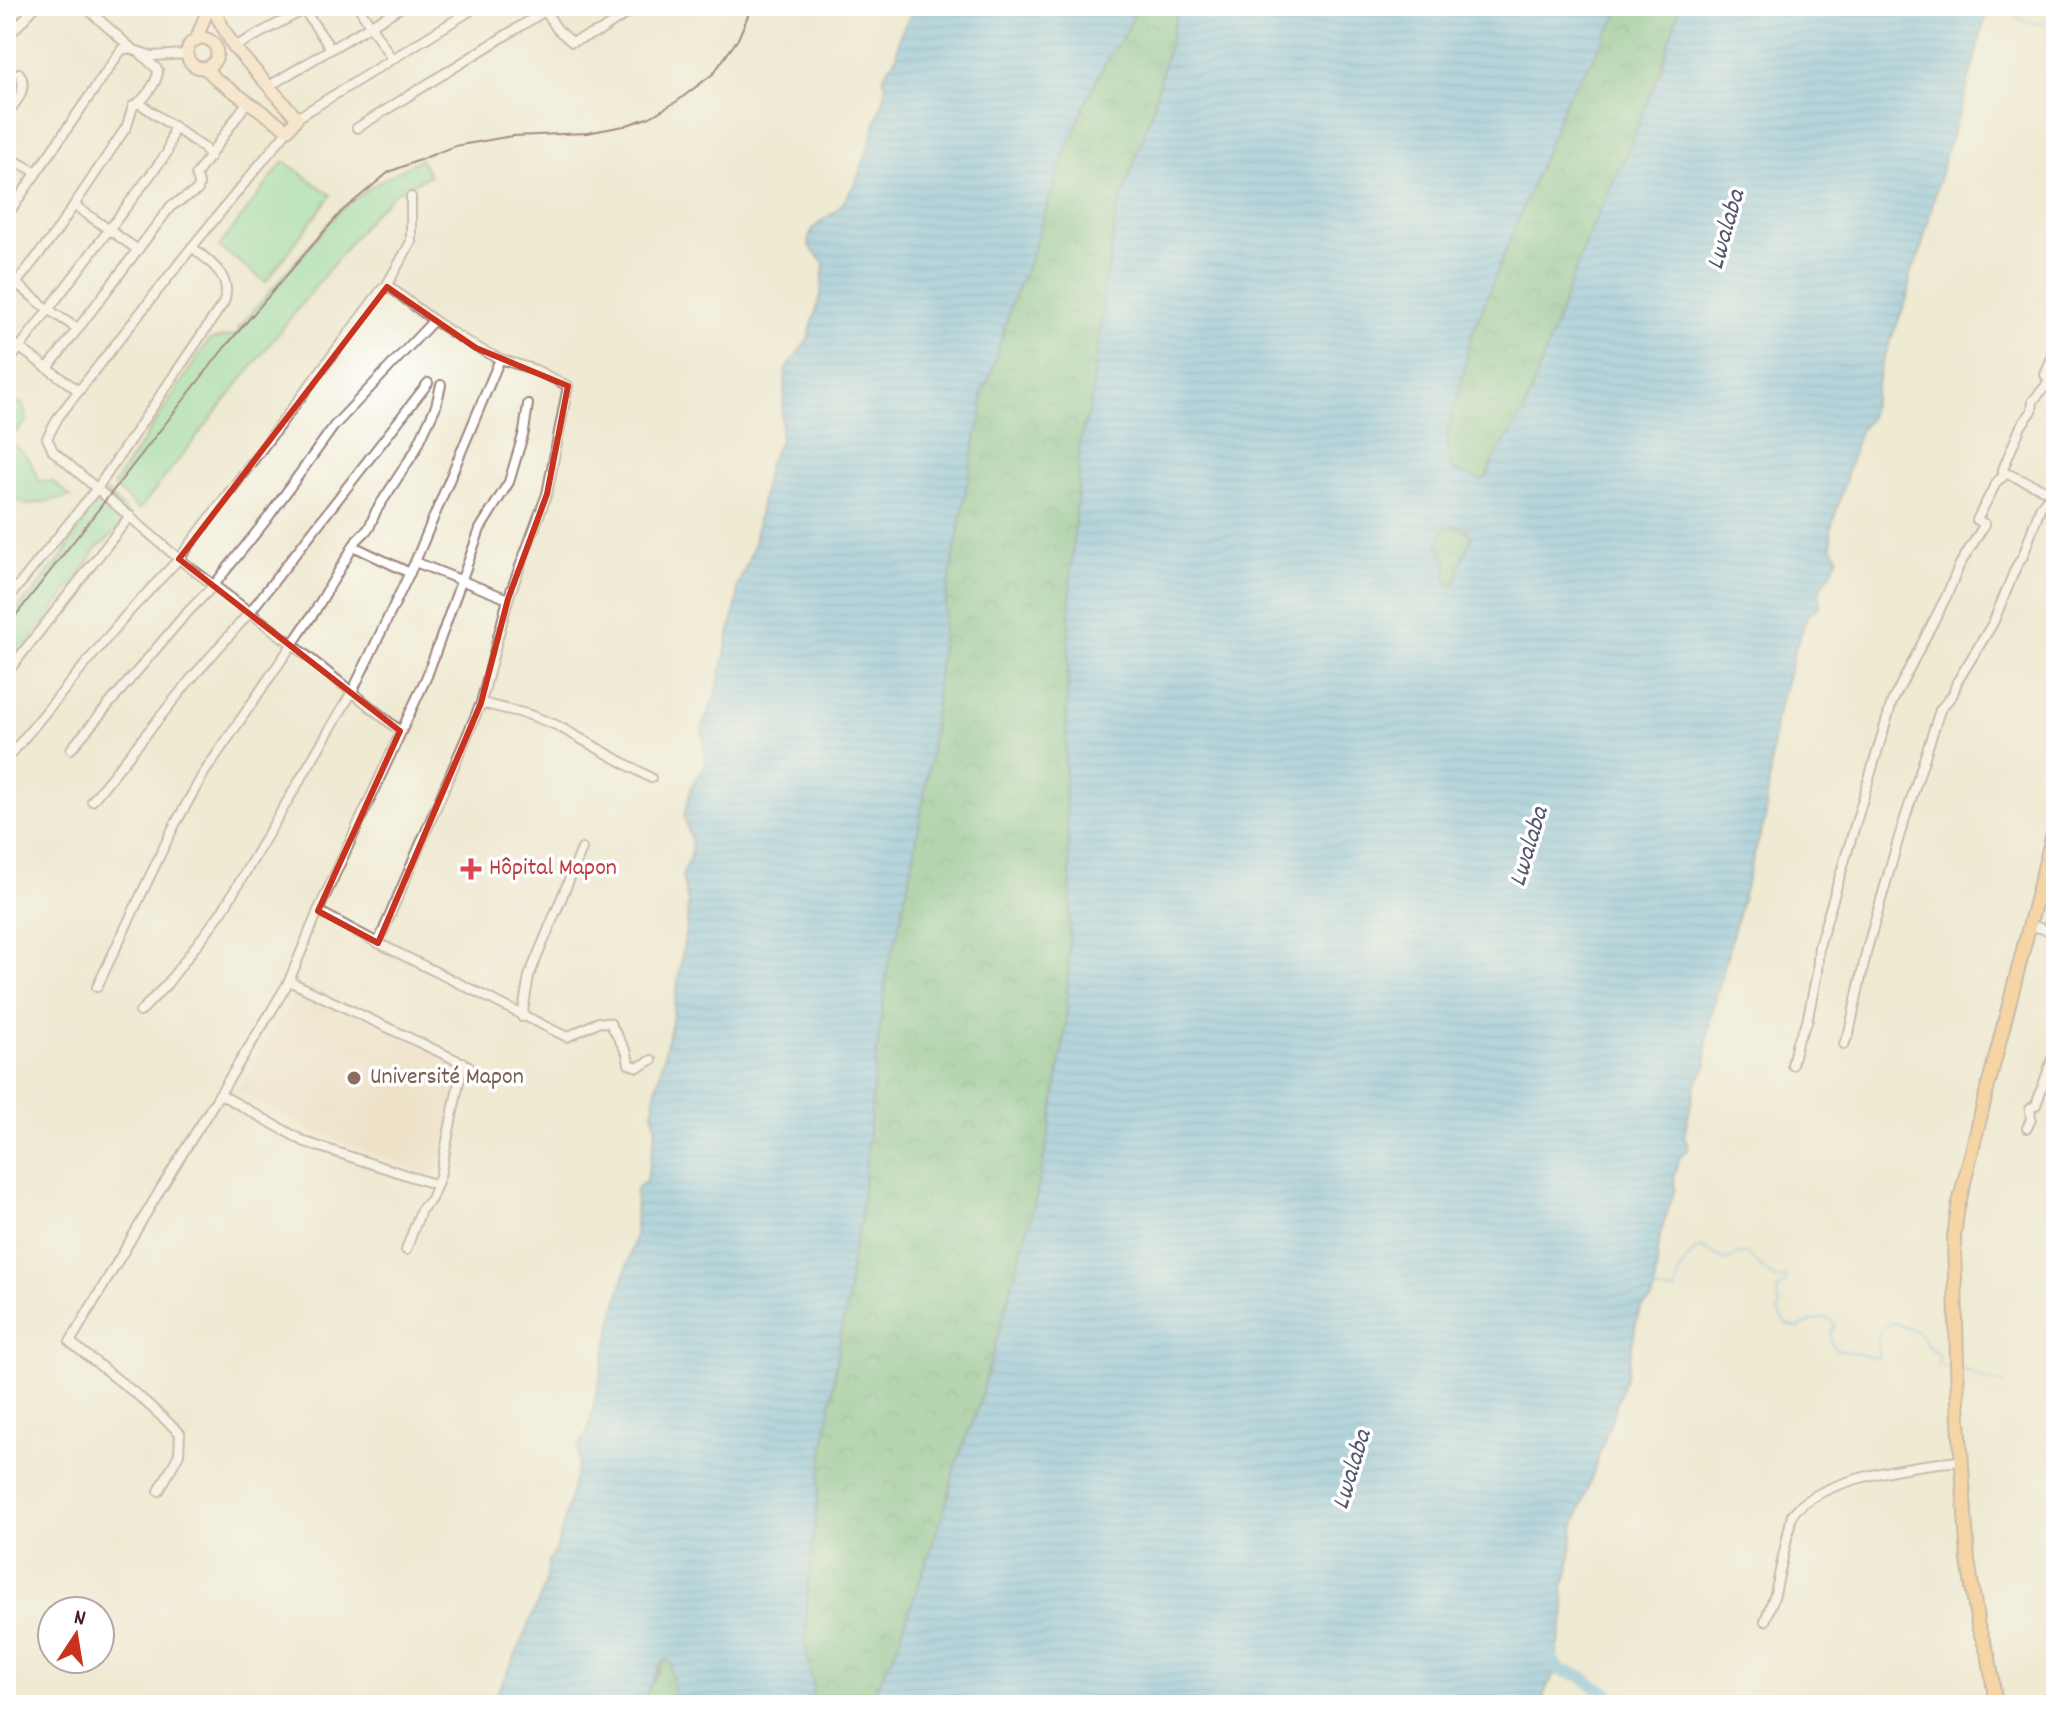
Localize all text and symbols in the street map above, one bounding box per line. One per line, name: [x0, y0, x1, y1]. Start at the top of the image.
water label: Lwalaba: [1698, 184, 1757, 274]
water label: Lwalaba: [1500, 801, 1560, 891]
place label: Hôpital Mapon: [489, 852, 617, 886]
marker: Hôpital Mapon: [460, 858, 482, 880]
place label: Université Mapon: [370, 1061, 524, 1095]
marker: Université Mapon: [345, 1069, 363, 1087]
water label: Lwalaba: [1323, 1424, 1383, 1514]
north arrow: [36, 1595, 116, 1675]
text: N: [71, 1603, 88, 1635]

